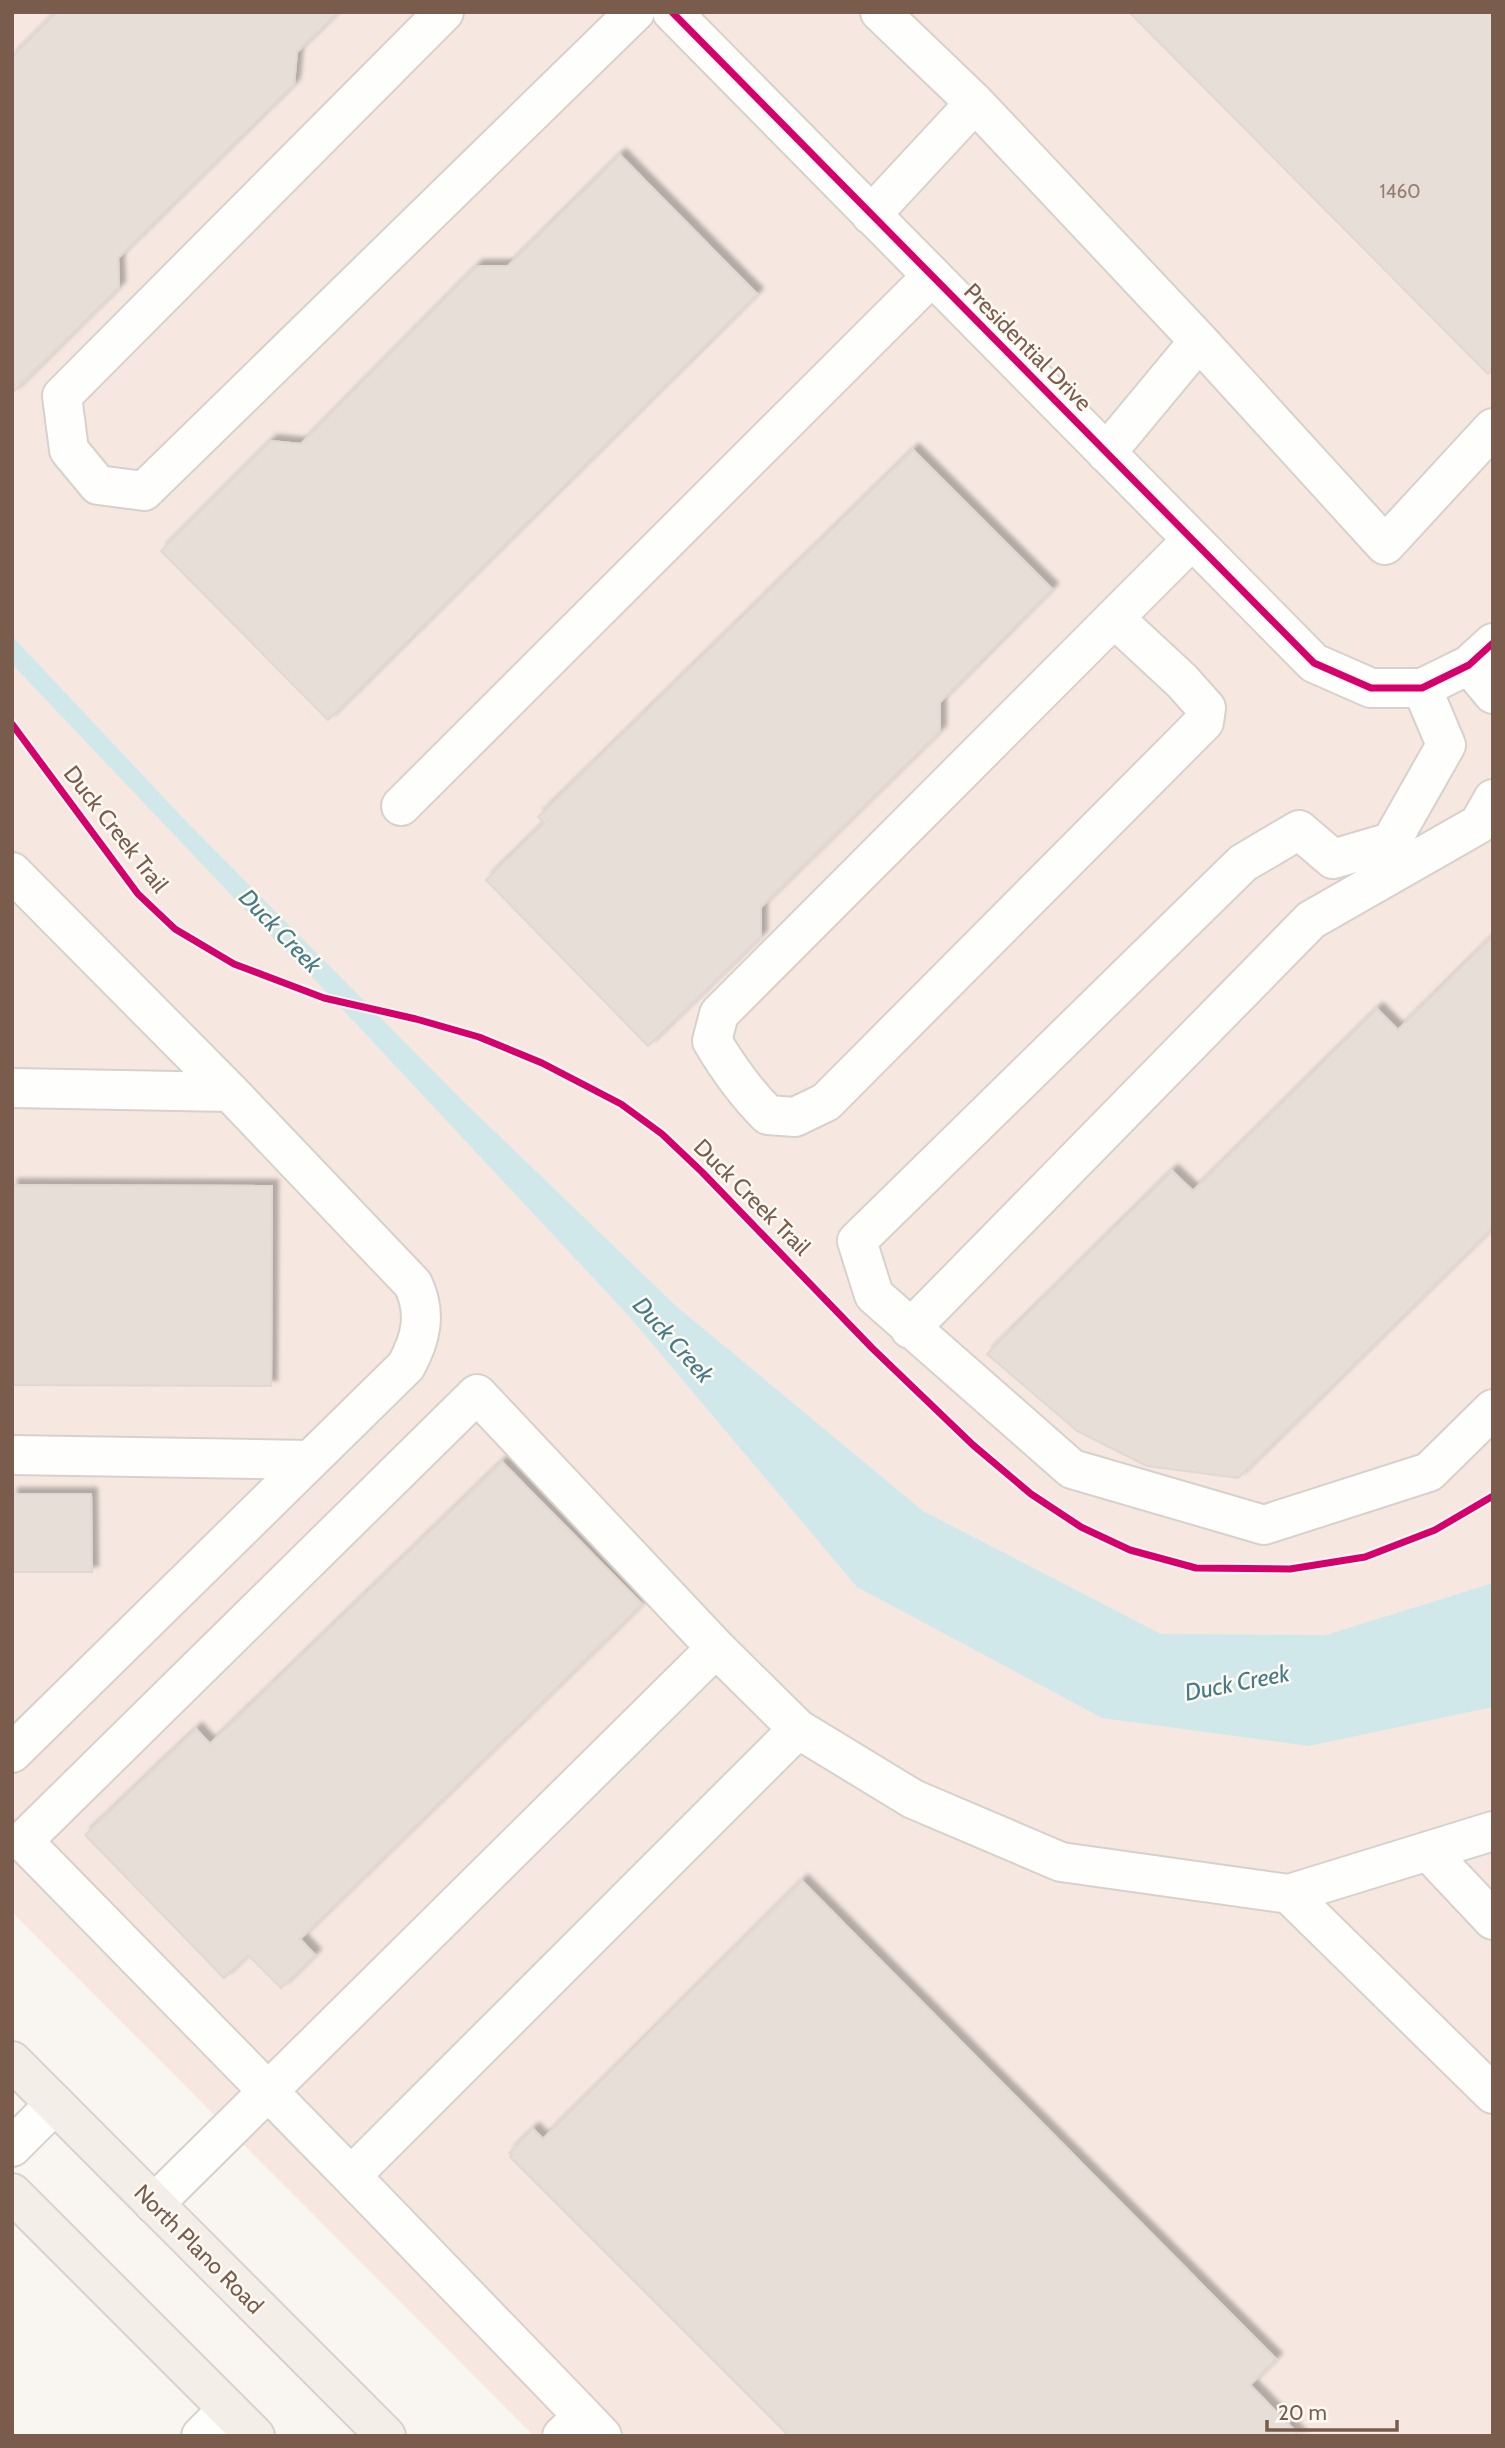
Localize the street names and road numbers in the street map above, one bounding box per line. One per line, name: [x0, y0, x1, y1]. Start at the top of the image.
street label: Presidential Drive: [958, 277, 1098, 417]
street label: Duck Creek Trail: [58, 760, 175, 898]
street label: Duck Creek Trail: [688, 1133, 816, 1261]
street label: North Plano Road: [129, 2179, 269, 2319]

